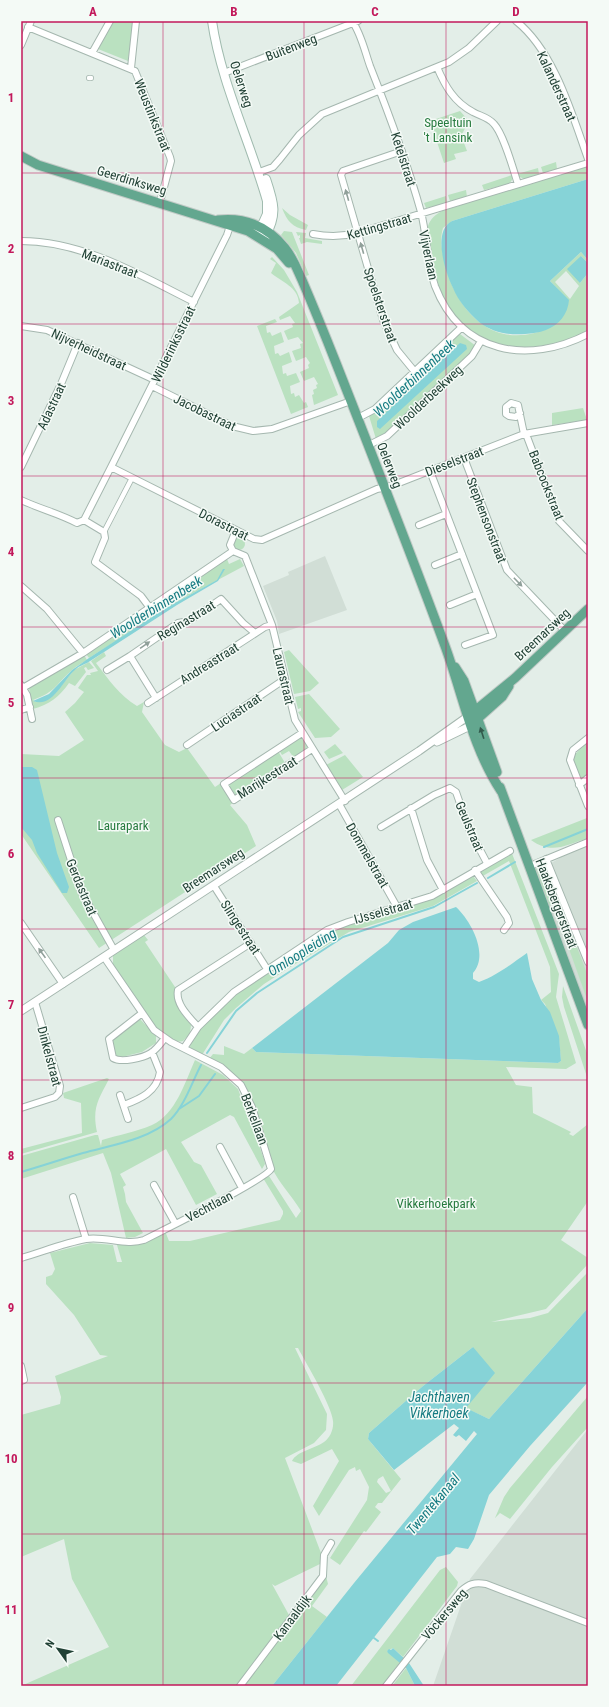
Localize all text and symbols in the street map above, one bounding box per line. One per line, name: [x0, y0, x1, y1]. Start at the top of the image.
text: A: [89, 4, 97, 19]
text: B: [230, 4, 238, 19]
text: C: [371, 4, 379, 19]
text: D: [512, 4, 520, 19]
street label: Buitenweg: [263, 31, 319, 64]
street label: Kalanderstraat: [534, 49, 579, 124]
street label: Oelerweg: [227, 59, 256, 109]
street label: Weustinkstraat: [131, 77, 174, 154]
text: 1: [8, 90, 14, 105]
park label: Speeltuin 't Lansink: [424, 115, 473, 145]
street label: Ketelstraat: [388, 130, 419, 188]
street label: Geerdinksweg: [95, 163, 169, 198]
one-way arrow: [344, 189, 350, 201]
street label: Kettingstraat: [345, 210, 413, 243]
street label: Vijverlaan: [416, 229, 441, 281]
text: 2: [8, 241, 15, 256]
one-way arrow: [359, 241, 365, 253]
street label: Mariastraat: [80, 246, 140, 281]
street label: Spoelsterstraat: [361, 266, 400, 345]
street label: Wilderinksstraat: [148, 303, 198, 385]
street label: Nijverheidstraat: [49, 326, 129, 373]
water label: Woolderbinnenbeek: [370, 336, 459, 420]
street label: Woolderbeekweg: [391, 362, 466, 433]
street label: Adastraat: [34, 380, 69, 432]
street label: Jacobastraat: [171, 391, 239, 434]
text: 3: [8, 393, 14, 408]
street label: Oelerweg: [374, 440, 405, 490]
street label: Dieselstraat: [423, 443, 486, 479]
street label: Babcockstraat: [526, 448, 567, 522]
street label: Stephensonstraat: [463, 475, 510, 565]
street label: Dorastraat: [196, 506, 251, 543]
text: 4: [8, 544, 15, 559]
water label: Woolderbinnenbeek: [107, 572, 206, 642]
one-way arrow: [514, 577, 523, 587]
street label: Reginastraat: [155, 597, 218, 644]
street label: Breemarsweg: [512, 605, 573, 664]
street label: Andreastraat: [177, 639, 241, 687]
one-way arrow: [140, 641, 151, 649]
street label: Laurastraat: [270, 646, 297, 706]
street label: Luciastraat: [208, 690, 264, 735]
text: 5: [8, 695, 15, 710]
one-way arrow: [479, 727, 485, 739]
street label: Marijkestraat: [235, 753, 300, 802]
street label: Geulstraat: [452, 799, 487, 854]
park label: Laurapark: [97, 818, 149, 833]
street label: Dommelstraat: [343, 820, 392, 890]
street label: Breemarsweg: [180, 845, 247, 896]
text: 6: [8, 846, 15, 861]
street label: Haaksbergerstraat: [533, 856, 581, 950]
street label: Gerdastraat: [63, 857, 100, 918]
street label: IJsselstraat: [352, 896, 414, 927]
street label: Slingestraat: [218, 897, 264, 957]
water label: Omloopleiding: [265, 925, 339, 979]
one-way arrow: [38, 948, 46, 959]
text: 7: [8, 997, 15, 1012]
street label: Dinkelstraat: [34, 1025, 65, 1088]
street label: Berkellaan: [238, 1091, 271, 1147]
text: 8: [8, 1148, 14, 1163]
street label: Vechtlaan: [183, 1188, 235, 1225]
park label: Vikkerhoekpark: [396, 1196, 476, 1211]
text: 9: [8, 1300, 14, 1315]
water label: Jachthaven Vikkerhoek: [408, 1389, 470, 1421]
text: 10: [4, 1451, 18, 1466]
water label: Twentekanaal: [403, 1470, 464, 1538]
street label: Vöckersweg: [419, 1586, 470, 1643]
street label: Kanaaldijk: [270, 1591, 314, 1643]
text: 11: [4, 1602, 18, 1617]
north arrow: [38, 1629, 78, 1669]
text: N: [43, 1637, 57, 1650]

